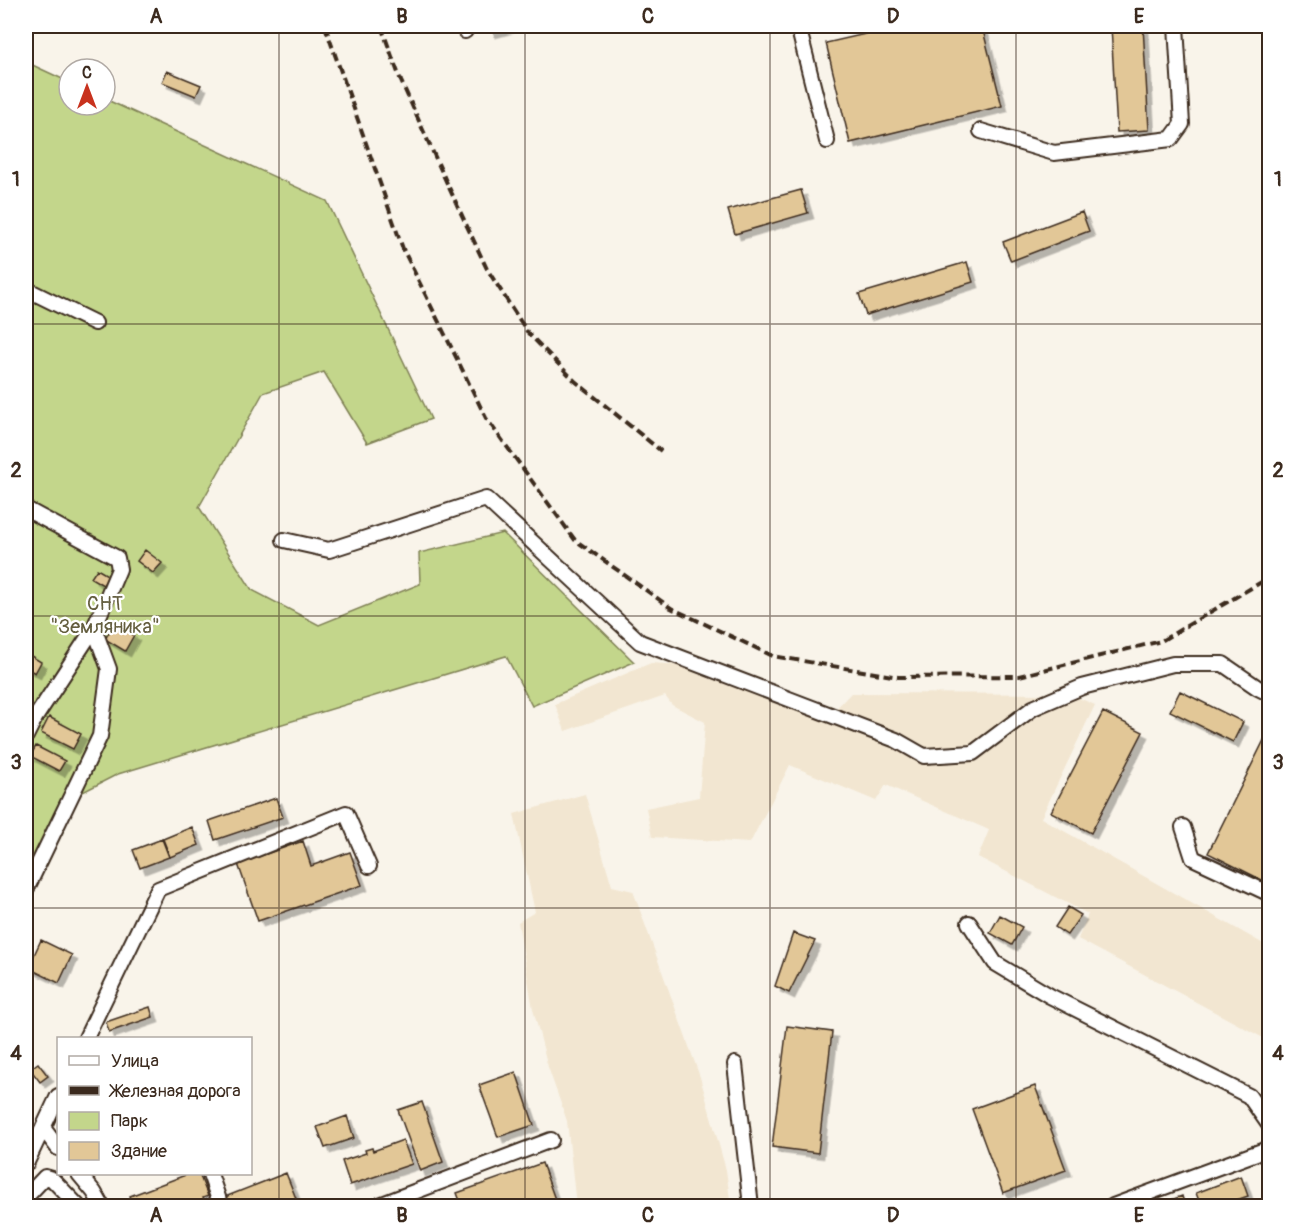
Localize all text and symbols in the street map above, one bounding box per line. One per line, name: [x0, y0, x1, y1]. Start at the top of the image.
text: A: [150, 4, 163, 29]
text: B: [396, 4, 408, 29]
text: C: [642, 4, 654, 29]
text: D: [887, 4, 900, 29]
text: E: [1134, 4, 1145, 29]
north arrow: [57, 57, 117, 117]
text: С: [82, 63, 92, 83]
text: 1: [12, 167, 20, 192]
text: 1: [1274, 167, 1282, 192]
text: 2: [10, 458, 22, 483]
text: 2: [1272, 458, 1284, 483]
park label: СНТ "Земляника": [50, 591, 160, 639]
text: 3: [10, 750, 22, 775]
text: 3: [1272, 750, 1284, 775]
legend: [57, 1037, 252, 1175]
text: 4: [10, 1041, 22, 1066]
text: 4: [1272, 1041, 1284, 1066]
text: Улица: [111, 1050, 159, 1073]
text: Железная дорога: [108, 1080, 241, 1103]
text: Парк: [111, 1110, 148, 1133]
text: Здание: [111, 1140, 167, 1163]
text: A: [150, 1203, 163, 1228]
text: B: [396, 1203, 408, 1228]
text: C: [642, 1203, 654, 1228]
text: D: [887, 1203, 900, 1228]
text: E: [1134, 1203, 1145, 1228]

